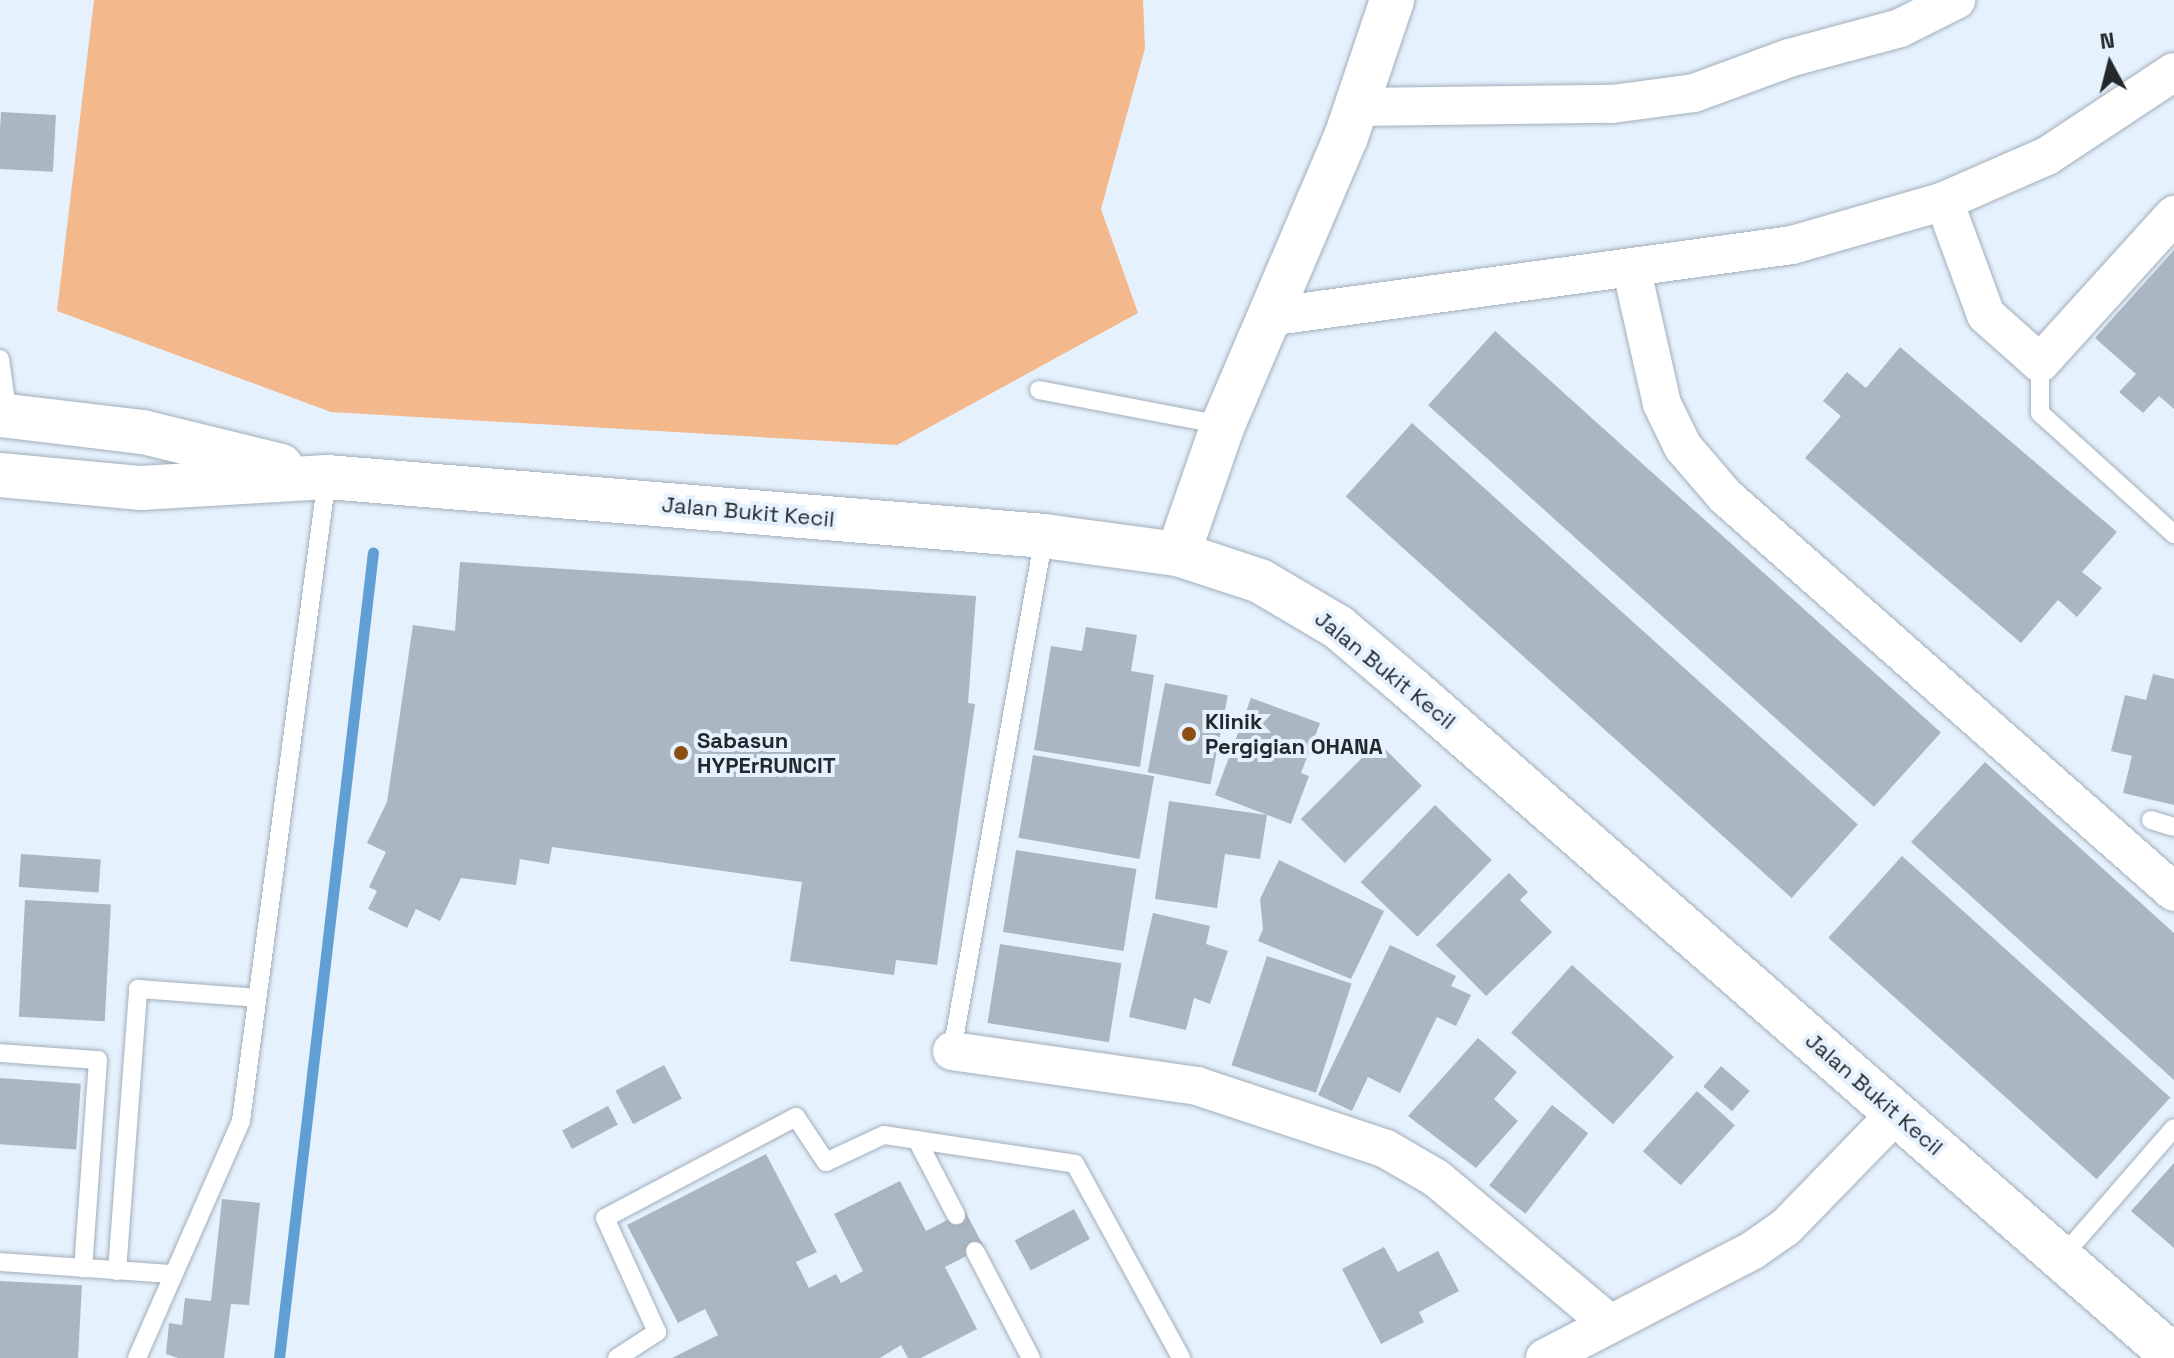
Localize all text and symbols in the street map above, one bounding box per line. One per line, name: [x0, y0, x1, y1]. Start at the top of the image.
north arrow: [2070, 24, 2150, 104]
text: N: [2098, 25, 2116, 55]
street label: Jalan Bukit Kecil: [661, 491, 835, 533]
street label: Jalan Bukit Kecil: [1309, 605, 1461, 735]
place label: Klinik Pergigian OHANA: [1205, 708, 1383, 760]
marker: Klinik Pergigian OHANA: [1180, 725, 1198, 743]
place label: Sabasun HYPErRUNCIT: [697, 727, 836, 778]
marker: Sabasun HYPErRUNCIT: [672, 744, 690, 762]
street label: Jalan Bukit Kecil: [1800, 1027, 1948, 1161]

